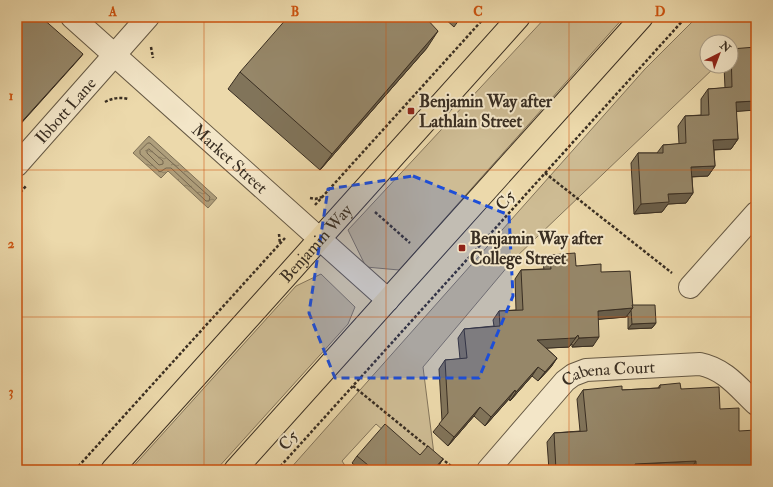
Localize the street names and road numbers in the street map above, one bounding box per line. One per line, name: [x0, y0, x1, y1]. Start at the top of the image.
street label: Ibbott Lane: [31, 73, 101, 148]
street label: Market Street: [187, 119, 272, 199]
street label: C5: [491, 186, 520, 215]
street label: Benjamin Way: [276, 200, 358, 287]
street label: Cabena Court: [557, 356, 656, 391]
street label: C5: [274, 426, 303, 455]

